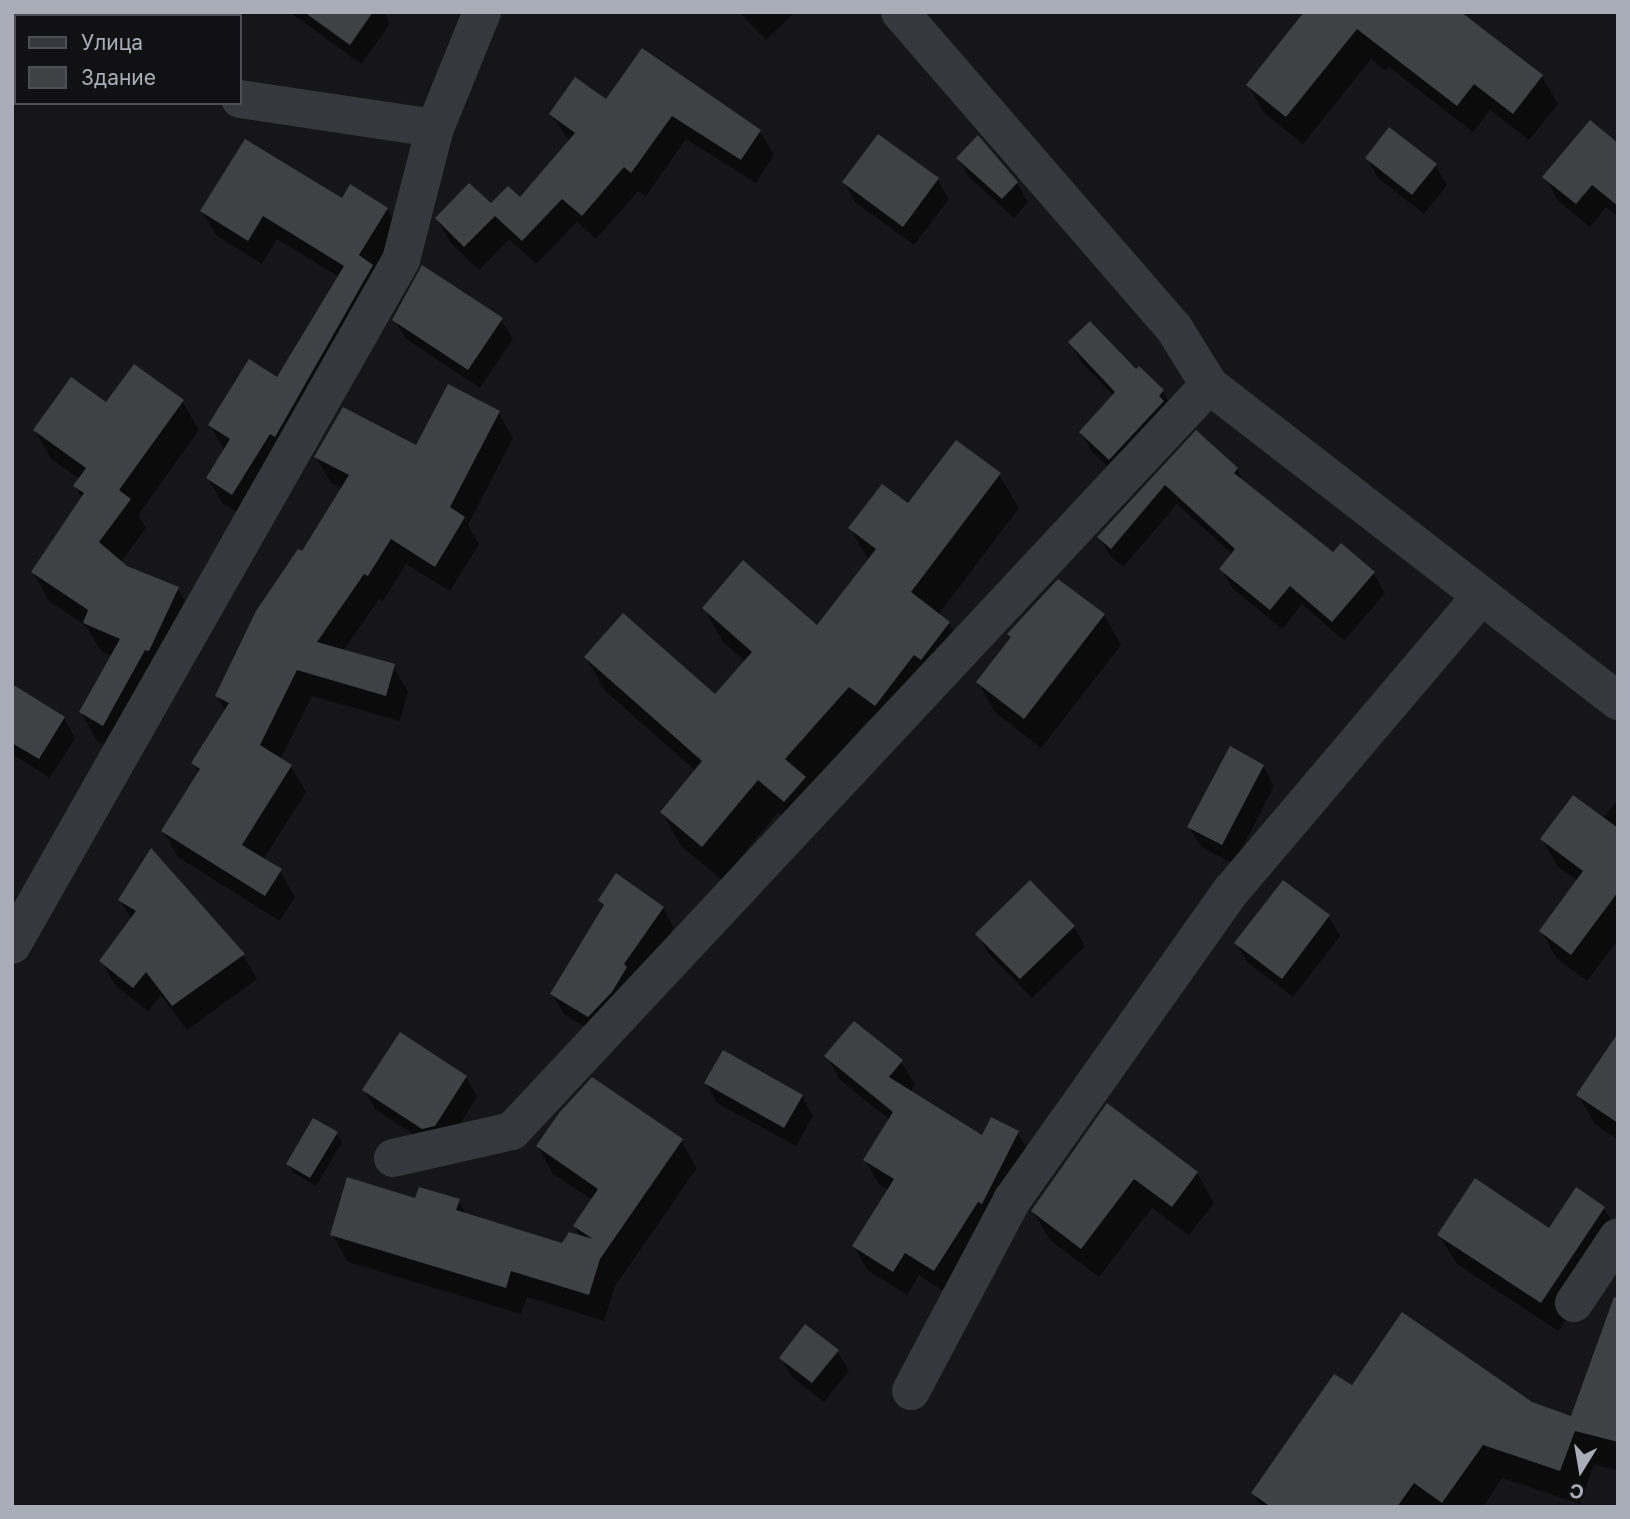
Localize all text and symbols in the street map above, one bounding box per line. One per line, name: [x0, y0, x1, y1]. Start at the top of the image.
legend: [14, 14, 242, 105]
text: Улица: [81, 30, 143, 55]
text: Здание: [81, 65, 156, 90]
north arrow: [1546, 1435, 1616, 1505]
text: С: [1568, 1478, 1586, 1504]

